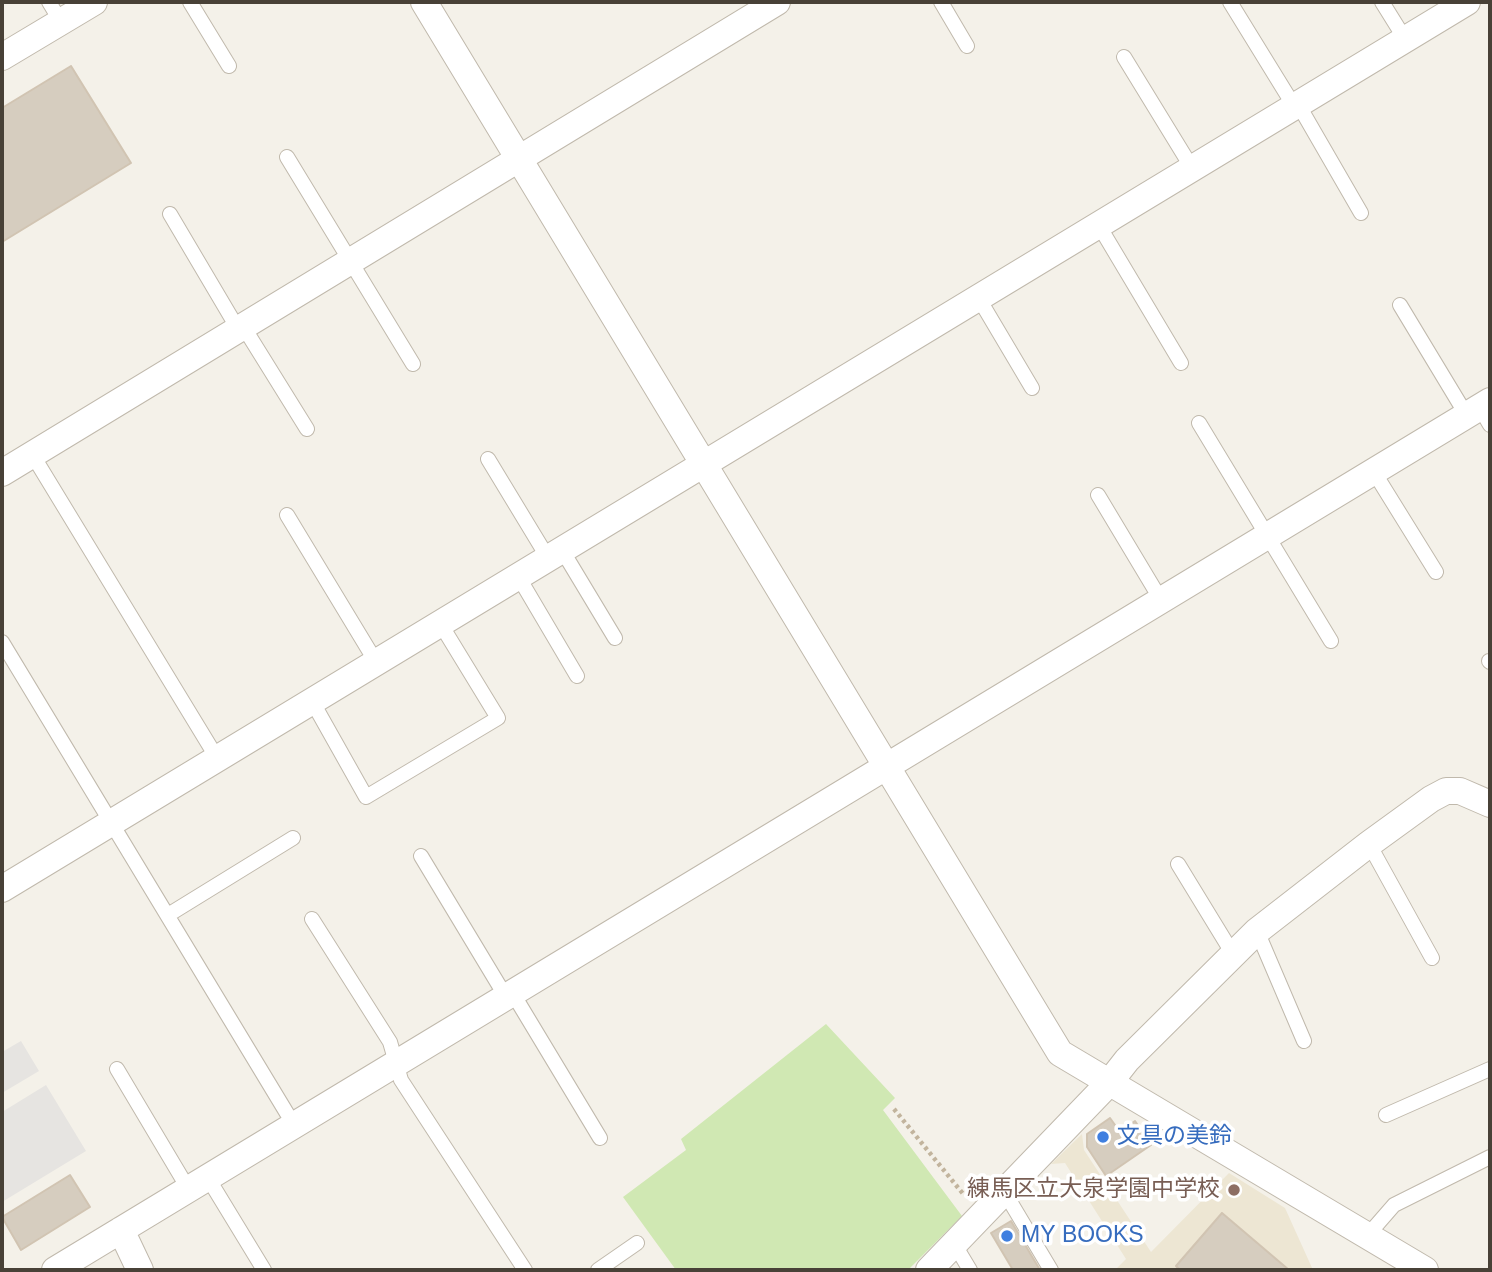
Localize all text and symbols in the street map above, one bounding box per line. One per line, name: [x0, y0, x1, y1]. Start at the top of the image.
place label: 文具の美鈴: [1117, 1123, 1232, 1151]
marker: 文具の美鈴: [1095, 1129, 1111, 1145]
place label: 練馬区立大泉学園中学校: [967, 1176, 1220, 1204]
marker: 練馬区立大泉学園中学校: [1226, 1182, 1242, 1198]
place label: MY BOOKS: [1021, 1222, 1144, 1250]
marker: MY BOOKS: [999, 1228, 1015, 1244]

